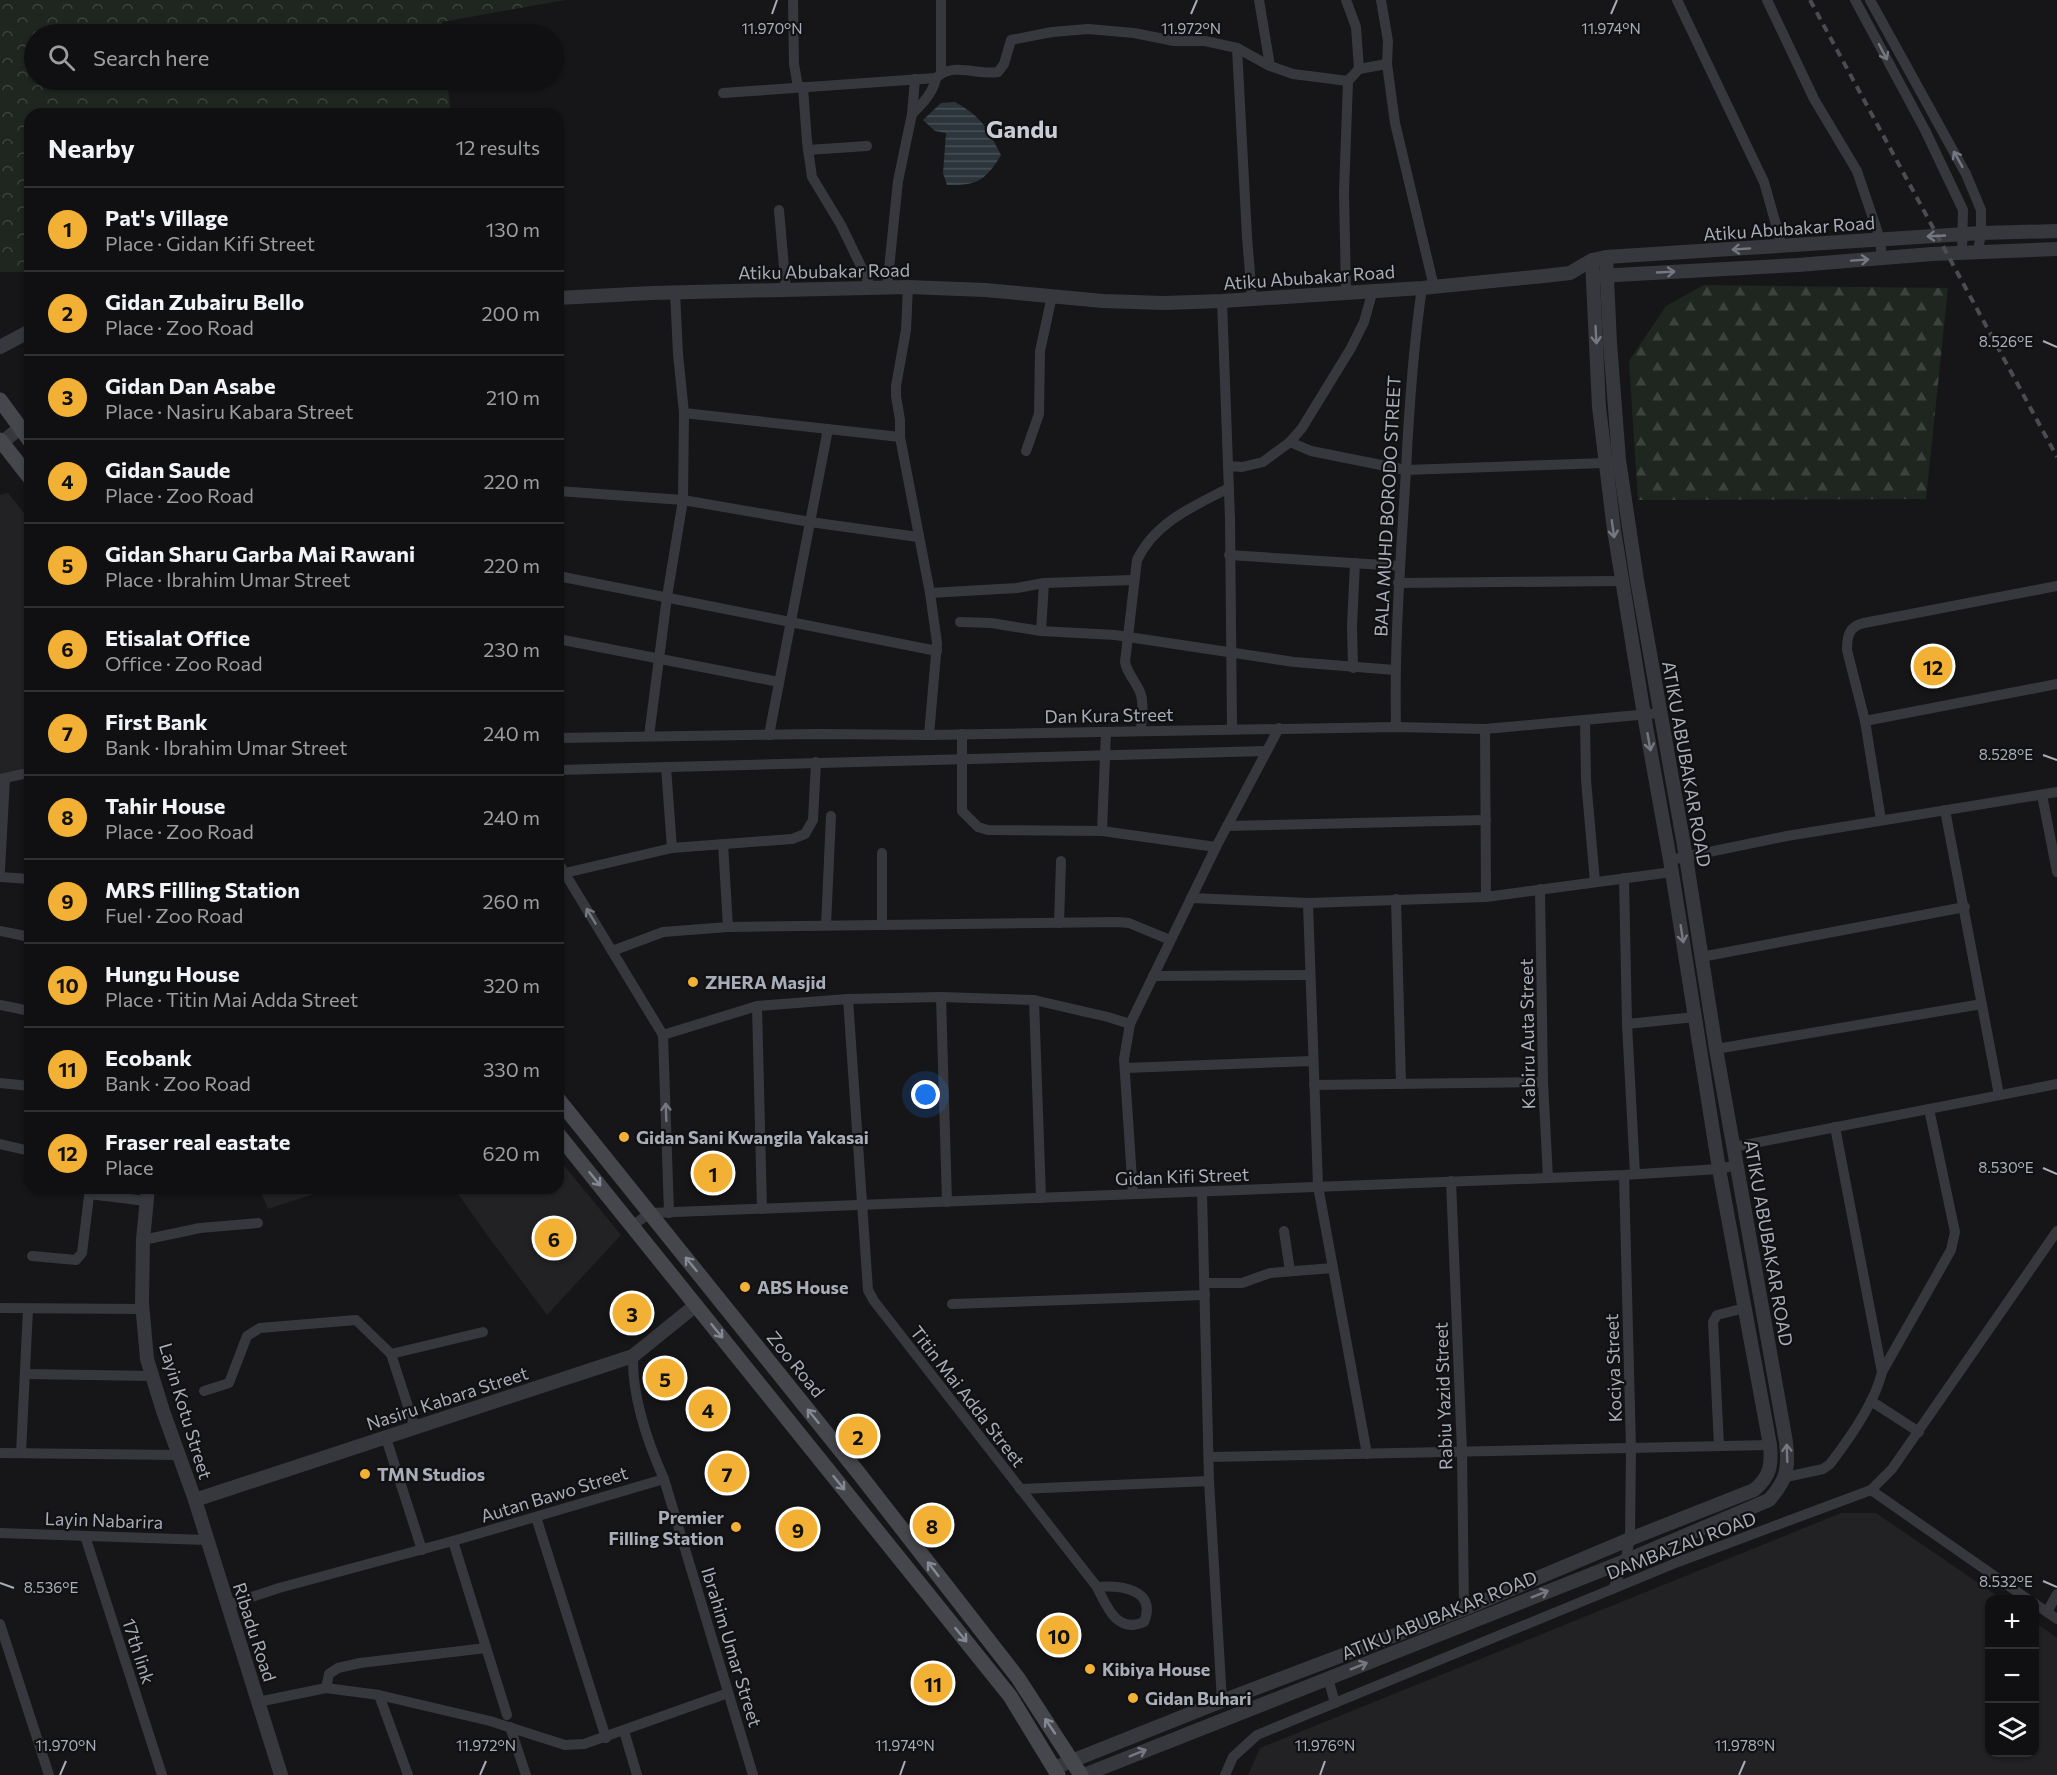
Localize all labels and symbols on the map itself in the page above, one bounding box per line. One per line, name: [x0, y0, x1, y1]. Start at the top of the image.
text: 11.970°N: [741, 19, 803, 37]
text: 11.972°N: [1161, 19, 1221, 37]
text: 11.974°N: [1581, 19, 1641, 37]
one-way arrow: [1878, 42, 1889, 60]
district label: Gandu: [986, 114, 1058, 143]
one-way arrow: [1952, 151, 1964, 168]
street label: Atiku Abubakar Road: [1702, 211, 1876, 245]
one-way arrow: [1926, 231, 1946, 242]
one-way arrow: [1732, 243, 1752, 254]
one-way arrow: [1850, 254, 1870, 265]
street label: Atiku Abubakar Road: [738, 259, 910, 283]
street label: Atiku Abubakar Road: [1222, 260, 1396, 294]
one-way arrow: [1655, 267, 1675, 278]
one-way arrow: [1591, 325, 1602, 345]
text: 8.526°E: [1979, 332, 2033, 350]
street label: BALA MUHD BORODO STREET: [1369, 375, 1405, 637]
one-way arrow: [1608, 519, 1619, 539]
pin: 12: [1914, 644, 1952, 688]
street label: ATIKU ABUBAKAR ROAD: [1658, 659, 1716, 869]
street label: Dan Kura Street: [1044, 703, 1174, 727]
one-way arrow: [1643, 732, 1654, 752]
text: 8.528°E: [1979, 745, 2033, 763]
one-way arrow: [585, 908, 597, 925]
one-way arrow: [1676, 924, 1687, 944]
street label: Kabiru Auta Street: [1515, 958, 1539, 1110]
place label: ZHERA Masjid: [705, 971, 826, 993]
marker: ZHERA Masjid: [686, 975, 700, 989]
your location: [911, 1080, 940, 1109]
one-way arrow: [660, 1103, 671, 1123]
place label: Gidan Sani Kwangila Yakasai: [636, 1126, 869, 1148]
marker: Gidan Sani Kwangila Yakasai: [617, 1130, 631, 1144]
street label: ATIKU ABUBAKAR ROAD: [1740, 1138, 1798, 1348]
pin: 1: [694, 1150, 732, 1196]
text: 8.530°E: [1978, 1158, 2034, 1176]
street label: Gidan Kifi Street: [1115, 1163, 1249, 1189]
one-way arrow: [588, 1171, 601, 1187]
pin: 6: [534, 1216, 574, 1260]
one-way arrow: [684, 1256, 697, 1272]
place label: ABS House: [757, 1276, 849, 1298]
marker: ABS House: [738, 1280, 752, 1294]
pin: 3: [612, 1290, 652, 1336]
street label: Kociya Street: [1600, 1313, 1626, 1423]
street label: Titin Mai Adda Street: [906, 1321, 1030, 1471]
street label: Rabiu Yazid Street: [1429, 1322, 1457, 1470]
one-way arrow: [710, 1323, 723, 1339]
street label: Zoo Road: [763, 1326, 829, 1402]
street label: Layin Kotu Street: [155, 1340, 217, 1482]
pin: 5: [646, 1356, 684, 1400]
street label: Nasiru Kabara Street: [363, 1361, 531, 1435]
pin: 4: [688, 1386, 728, 1432]
one-way arrow: [806, 1408, 819, 1424]
pin: 2: [838, 1414, 878, 1458]
one-way arrow: [1781, 1444, 1793, 1464]
pin: 7: [708, 1450, 746, 1496]
street label: Autan Bawo Street: [478, 1461, 630, 1527]
place label: TMN Studios: [377, 1463, 485, 1485]
marker: TMN Studios: [358, 1467, 372, 1481]
one-way arrow: [833, 1475, 846, 1491]
pin: 8: [912, 1502, 952, 1547]
place label: Premier Filling Station: [609, 1506, 725, 1549]
pin: 9: [778, 1506, 818, 1552]
street label: DAMBAZAU ROAD: [1603, 1506, 1759, 1584]
street label: Layin Nabarira: [44, 1507, 164, 1533]
marker: Premier Filling Station: [729, 1520, 743, 1534]
one-way arrow: [927, 1562, 940, 1578]
street label: Ibrahim Umar Street: [697, 1564, 767, 1730]
street label: ATIKU ABUBAKAR ROAD: [1338, 1566, 1540, 1664]
text: 8.532°E: [1979, 1572, 2033, 1590]
text: 8.536°E: [24, 1578, 78, 1596]
street label: Ribadu Road: [229, 1580, 281, 1684]
one-way arrow: [1530, 1588, 1549, 1599]
pin: 10: [1040, 1612, 1078, 1658]
street label: 17th link: [118, 1615, 160, 1687]
one-way arrow: [955, 1627, 968, 1643]
place label: Kibiya House: [1102, 1658, 1210, 1680]
pin: 11: [914, 1660, 952, 1706]
one-way arrow: [1349, 1660, 1367, 1671]
marker: Kibiya House: [1083, 1662, 1097, 1676]
place label: Gidan Buhari: [1145, 1687, 1252, 1709]
marker: Gidan Buhari: [1126, 1691, 1140, 1705]
one-way arrow: [1044, 1718, 1056, 1734]
text: 11.970°N: [35, 1736, 97, 1754]
text: 11.972°N: [456, 1736, 516, 1754]
text: 11.974°N: [875, 1736, 935, 1754]
text: 11.976°N: [1295, 1736, 1355, 1754]
text: 11.978°N: [1715, 1736, 1775, 1754]
one-way arrow: [1129, 1747, 1147, 1758]

